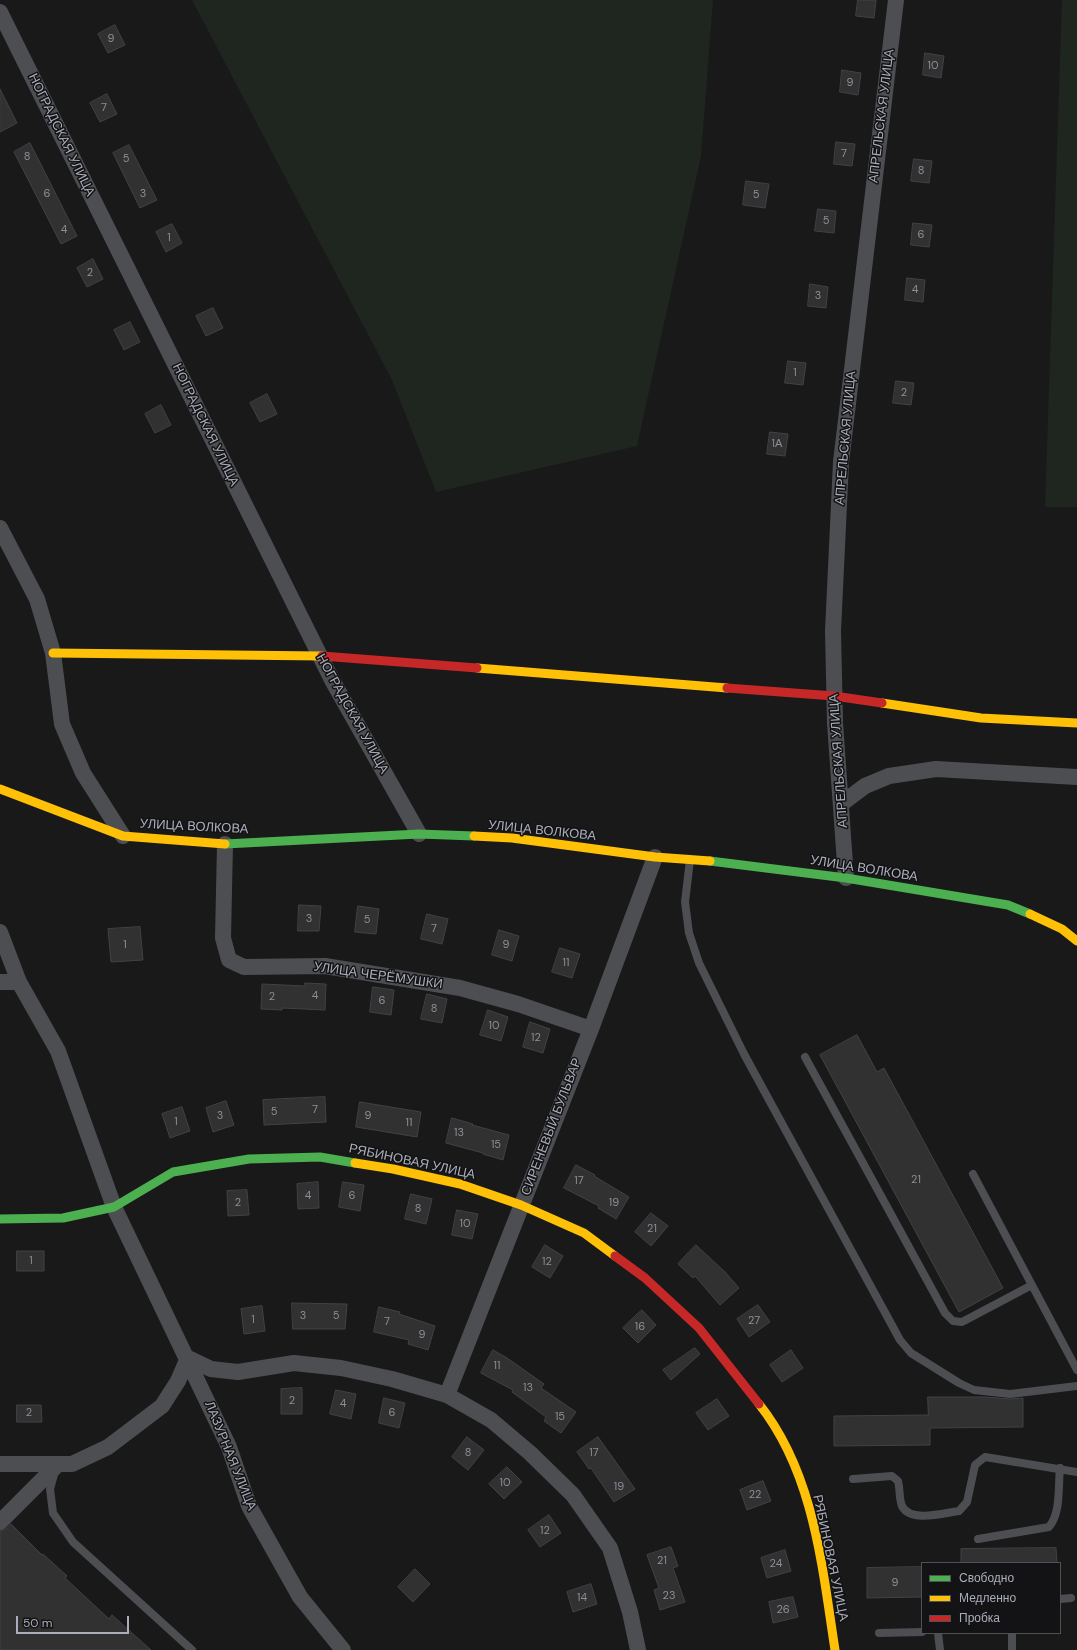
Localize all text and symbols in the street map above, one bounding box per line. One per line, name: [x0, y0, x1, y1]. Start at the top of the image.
house number: 9: [108, 32, 114, 46]
street label: АПРЕЛЬСКАЯ УЛИЦА: [866, 48, 898, 184]
house number: 10: [928, 59, 938, 73]
street label: НОГРАДСКАЯ УЛИЦА: [24, 71, 98, 199]
house number: 9: [847, 76, 853, 90]
house number: 7: [101, 101, 107, 115]
house number: 7: [841, 147, 847, 161]
house number: 8: [24, 150, 30, 164]
house number: 5: [123, 152, 129, 166]
house number: 8: [918, 164, 924, 178]
house number: 6: [44, 187, 50, 201]
house number: 3: [140, 187, 146, 201]
house number: 5: [753, 188, 759, 202]
house number: 5: [823, 214, 829, 228]
house number: 4: [61, 223, 67, 237]
house number: 6: [918, 228, 924, 242]
house number: 1: [167, 231, 171, 245]
house number: 2: [87, 266, 93, 280]
house number: 4: [912, 283, 918, 297]
house number: 3: [815, 289, 821, 303]
street label: НОГРАДСКАЯ УЛИЦА: [168, 361, 242, 489]
house number: 1: [793, 366, 797, 380]
street label: АПРЕЛЬСКАЯ УЛИЦА: [832, 370, 860, 506]
house number: 2: [901, 386, 907, 400]
house number: 1А: [772, 437, 782, 451]
street label: НОГРАДСКАЯ УЛИЦА: [313, 651, 391, 777]
street label: АПРЕЛЬСКАЯ УЛИЦА: [827, 693, 851, 829]
street label: УЛИЦА ВОЛКОВА: [139, 816, 249, 838]
street label: УЛИЦА ВОЛКОВА: [487, 818, 597, 844]
street label: УЛИЦА ВОЛКОВА: [809, 853, 919, 885]
house number: 3: [306, 912, 312, 926]
house number: 5: [364, 913, 370, 927]
house number: 7: [431, 922, 437, 936]
house number: 1: [123, 938, 127, 952]
house number: 9: [503, 938, 509, 952]
house number: 11: [563, 956, 569, 970]
street label: УЛИЦА ЧЕРЁМУШКИ: [313, 959, 443, 993]
house number: 4: [312, 989, 318, 1003]
house number: 2: [269, 990, 275, 1004]
house number: 6: [379, 994, 385, 1008]
house number: 8: [431, 1002, 437, 1016]
house number: 10: [489, 1019, 499, 1033]
house number: 12: [531, 1031, 541, 1045]
street label: СИРЕНЕВЫЙ БУЛЬВАР: [519, 1056, 585, 1198]
house number: 7: [312, 1103, 318, 1117]
house number: 5: [271, 1105, 277, 1119]
house number: 3: [217, 1109, 223, 1123]
house number: 9: [365, 1109, 371, 1123]
house number: 1: [174, 1115, 178, 1129]
house number: 11: [406, 1116, 412, 1130]
house number: 13: [454, 1126, 464, 1140]
house number: 15: [491, 1138, 501, 1152]
street label: РЯБИНОВАЯ УЛИЦА: [347, 1141, 477, 1183]
house number: 21: [911, 1173, 921, 1187]
house number: 17: [574, 1174, 584, 1188]
house number: 4: [305, 1189, 311, 1203]
house number: 6: [349, 1189, 355, 1203]
house number: 2: [235, 1196, 241, 1210]
house number: 19: [609, 1196, 619, 1210]
house number: 8: [415, 1202, 421, 1216]
house number: 10: [460, 1217, 470, 1231]
house number: 21: [647, 1222, 657, 1236]
house number: 1: [29, 1254, 33, 1268]
house number: 12: [542, 1255, 552, 1269]
house number: 3: [300, 1309, 306, 1323]
house number: 5: [333, 1309, 339, 1323]
house number: 1: [251, 1313, 255, 1327]
house number: 27: [748, 1314, 760, 1328]
house number: 7: [384, 1315, 390, 1329]
house number: 16: [635, 1320, 645, 1334]
house number: 9: [419, 1328, 425, 1342]
house number: 11: [494, 1359, 500, 1373]
house number: 13: [523, 1381, 533, 1395]
house number: 2: [289, 1394, 295, 1408]
house number: 4: [340, 1397, 346, 1411]
street label: ЛАЗУРНАЯ УЛИЦА: [201, 1399, 259, 1513]
house number: 2: [26, 1406, 32, 1420]
house number: 6: [389, 1406, 395, 1420]
house number: 15: [555, 1410, 565, 1424]
house number: 8: [465, 1446, 471, 1460]
house number: 17: [589, 1446, 599, 1460]
house number: 10: [500, 1476, 510, 1490]
house number: 19: [614, 1480, 624, 1494]
house number: 22: [749, 1488, 761, 1502]
street label: РЯБИНОВАЯ УЛИЦА: [809, 1493, 851, 1623]
house number: 12: [540, 1524, 550, 1538]
house number: 21: [657, 1554, 667, 1568]
house number: 24: [770, 1557, 782, 1571]
legend: [921, 1562, 1061, 1634]
text: Свободно: [959, 1570, 1014, 1586]
house number: 9: [892, 1576, 898, 1590]
house number: 23: [663, 1589, 675, 1603]
text: Медленно: [959, 1590, 1016, 1606]
house number: 14: [577, 1591, 587, 1605]
house number: 26: [776, 1603, 790, 1617]
scale bar: [18, 1608, 131, 1634]
text: Пробка: [959, 1610, 1000, 1626]
text: 50 m: [23, 1615, 52, 1631]

